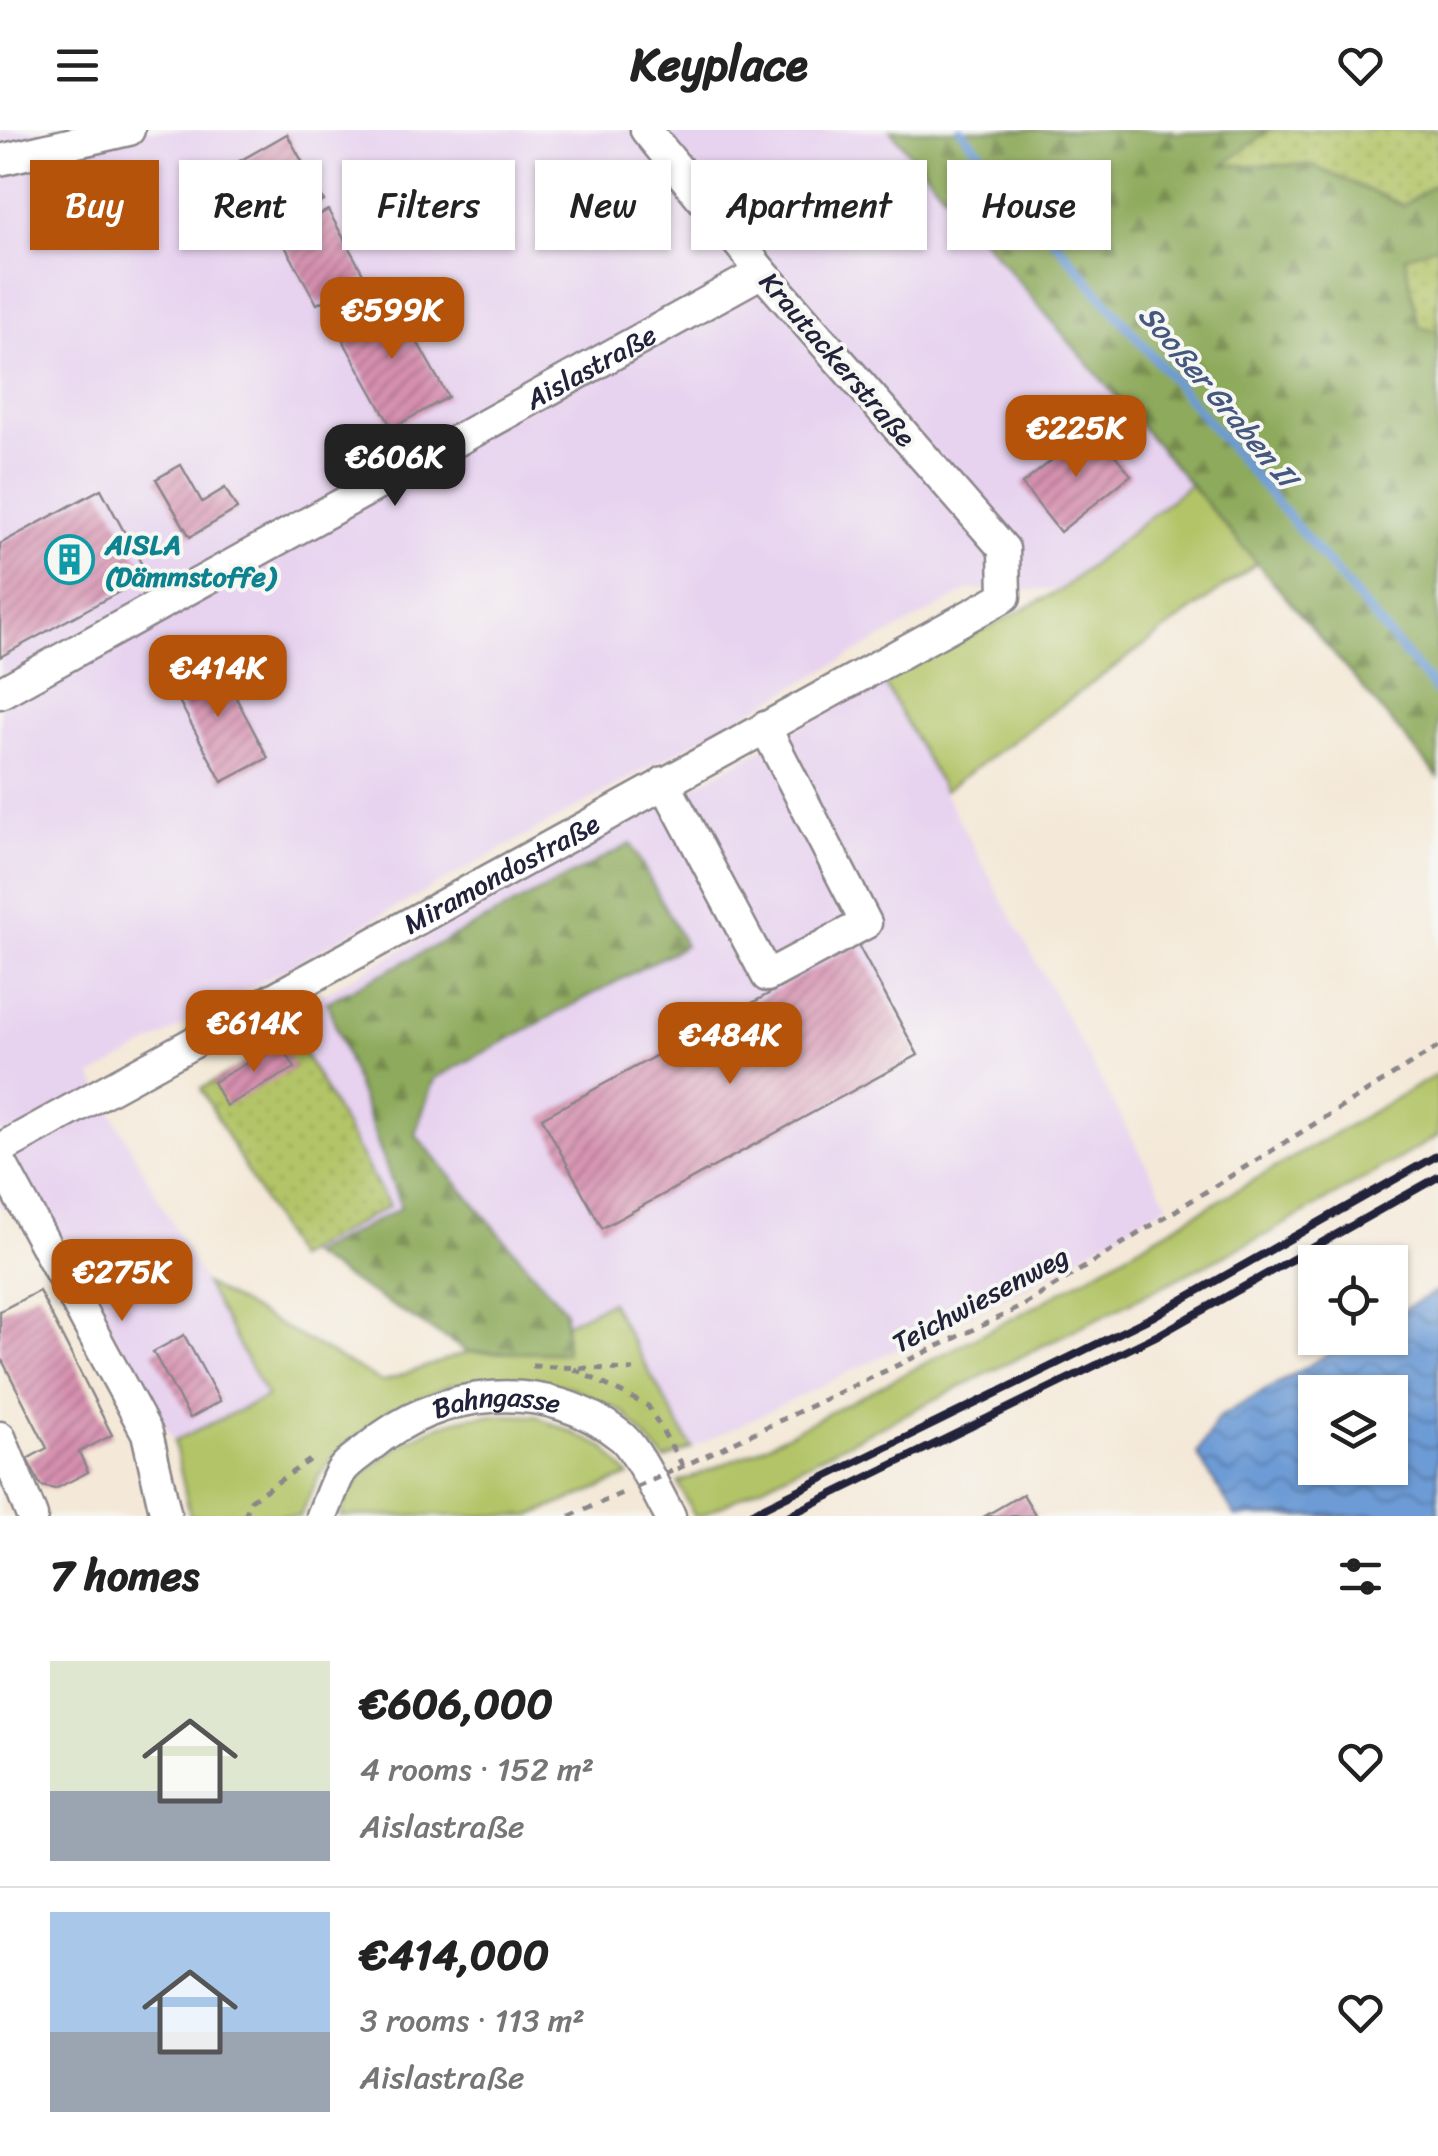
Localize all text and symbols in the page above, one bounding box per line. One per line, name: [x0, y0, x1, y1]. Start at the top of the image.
text: Keyplace: [630, 25, 808, 105]
icon: menu: [50, 38, 105, 93]
icon: heart: [1333, 38, 1388, 93]
chip: Buy: [30, 160, 159, 250]
chip: Rent: [179, 160, 322, 250]
chip: Filters: [342, 160, 515, 250]
chip: New: [535, 160, 671, 250]
chip: Apartment: [691, 160, 927, 250]
chip: House: [947, 160, 1111, 250]
street label: Krautackerstraße: [747, 260, 928, 459]
pin: €599K: [322, 277, 462, 362]
text: €599K: [342, 281, 442, 338]
water label: Sooßer Graben II: [1124, 292, 1315, 504]
street label: Aislastraße: [515, 311, 666, 424]
pin: €225K: [1006, 395, 1146, 480]
text: €225K: [1027, 399, 1125, 456]
pin: €606K: [325, 424, 465, 509]
text: €606K: [346, 428, 444, 485]
place label: AISLA (Dämmstoffe): [104, 520, 278, 601]
building icon: AISLA (Dämmstoffe): [44, 534, 96, 586]
pin: €414K: [148, 635, 288, 720]
text: €414K: [171, 639, 265, 696]
street label: Miramondostraße: [394, 800, 609, 948]
pin: €614K: [184, 990, 324, 1075]
text: €614K: [208, 994, 300, 1051]
pin: €484K: [660, 1002, 800, 1087]
text: €484K: [680, 1006, 780, 1063]
street label: Teichwiesenweg: [883, 1232, 1078, 1367]
pin: €275K: [52, 1239, 192, 1324]
text: €275K: [74, 1243, 171, 1300]
map controls: [1298, 1245, 1408, 1485]
button: locate: [1298, 1245, 1408, 1355]
street label: Bahngasse: [426, 1372, 566, 1433]
button: layers: [1298, 1375, 1408, 1485]
text: 7 homes: [50, 1539, 199, 1613]
icon: filters: [1333, 1549, 1388, 1604]
text: €606,000: [360, 1667, 553, 1741]
icon: home: [130, 1701, 250, 1821]
icon: heart: [1333, 1734, 1388, 1789]
text: 4 rooms · 152 m²: [360, 1741, 594, 1798]
text: Aislastraße: [360, 1798, 525, 1855]
text: €414,000: [360, 1918, 549, 1992]
icon: home: [130, 1952, 250, 2072]
icon: heart: [1333, 1985, 1388, 2040]
text: 3 rooms · 113 m²: [360, 1992, 585, 2049]
text: Aislastraße: [360, 2049, 525, 2106]

